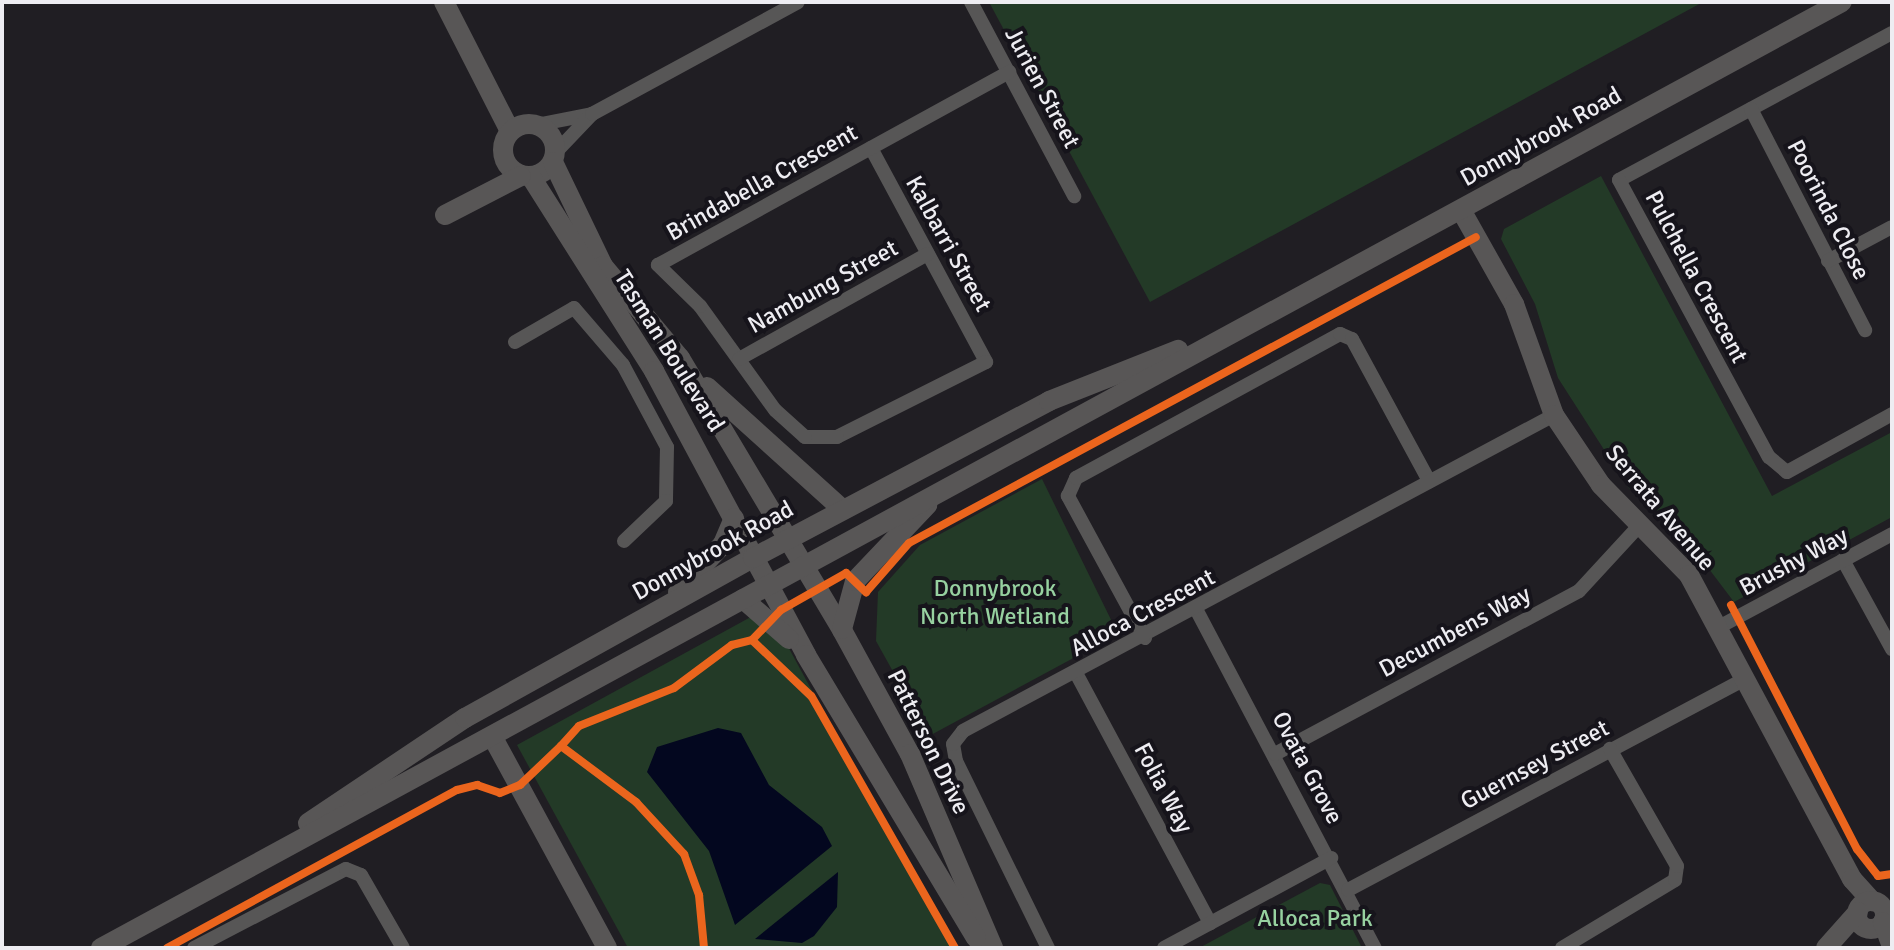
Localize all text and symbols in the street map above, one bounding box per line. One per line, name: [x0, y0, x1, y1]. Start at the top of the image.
street label: Jurien Street: [998, 23, 1086, 153]
street label: Donnybrook Road: [1455, 81, 1627, 193]
street label: Brindabella Crescent: [661, 119, 863, 247]
street label: Poorinda Close: [1780, 135, 1876, 285]
street label: Kalbarri Street: [899, 171, 997, 317]
street label: Pulchella Crescent: [1638, 186, 1754, 368]
street label: Nambung Street: [743, 234, 903, 340]
street label: Tasman Boulevard: [608, 265, 730, 437]
street label: Serrata Avenue: [1599, 439, 1721, 577]
street label: Donnybrook Road: [627, 495, 799, 607]
street label: Brushy Way: [1735, 521, 1853, 603]
street label: Alloca Crescent: [1066, 563, 1220, 663]
park label: Donnybrook North Wetland: [920, 575, 1070, 631]
street label: Decumbens Way: [1374, 580, 1536, 684]
street label: Patterson Drive: [881, 665, 975, 819]
street label: Ovata Grove: [1265, 707, 1349, 829]
street label: Guernsey Street: [1456, 714, 1614, 816]
street label: Folia Way: [1127, 738, 1199, 838]
park label: Alloca Park: [1257, 905, 1373, 933]

